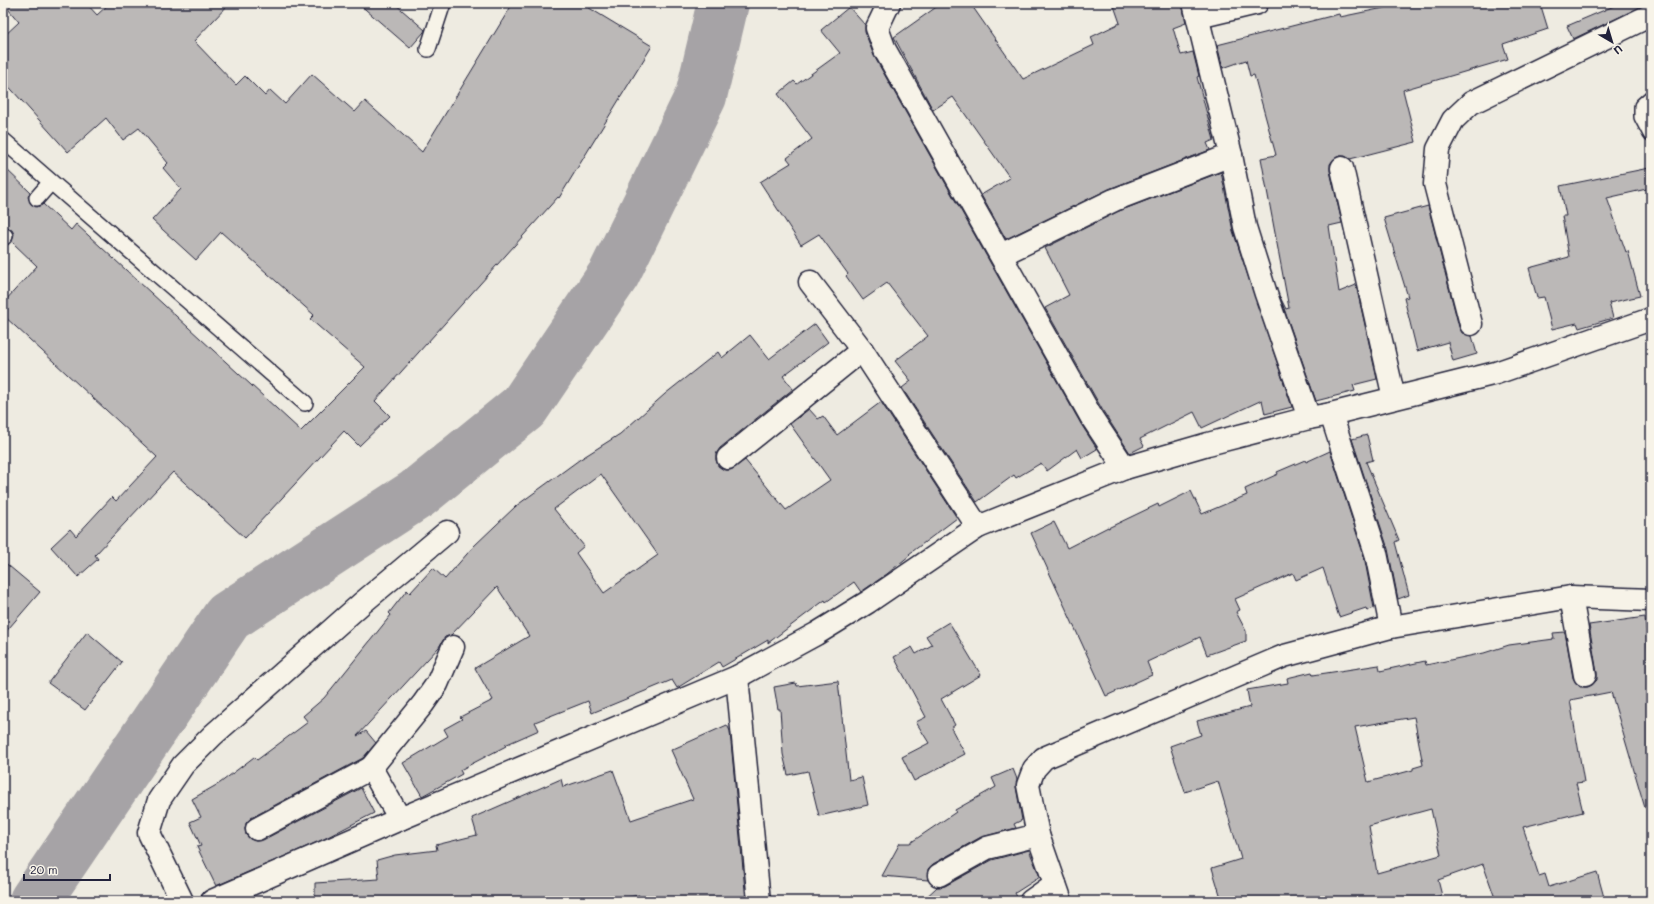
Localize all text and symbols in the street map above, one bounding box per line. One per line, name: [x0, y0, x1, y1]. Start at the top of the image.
north arrow: [1592, 22, 1632, 62]
text: U: [1611, 42, 1626, 59]
scale bar: [24, 856, 110, 882]
text: 20 m: [30, 861, 58, 877]

